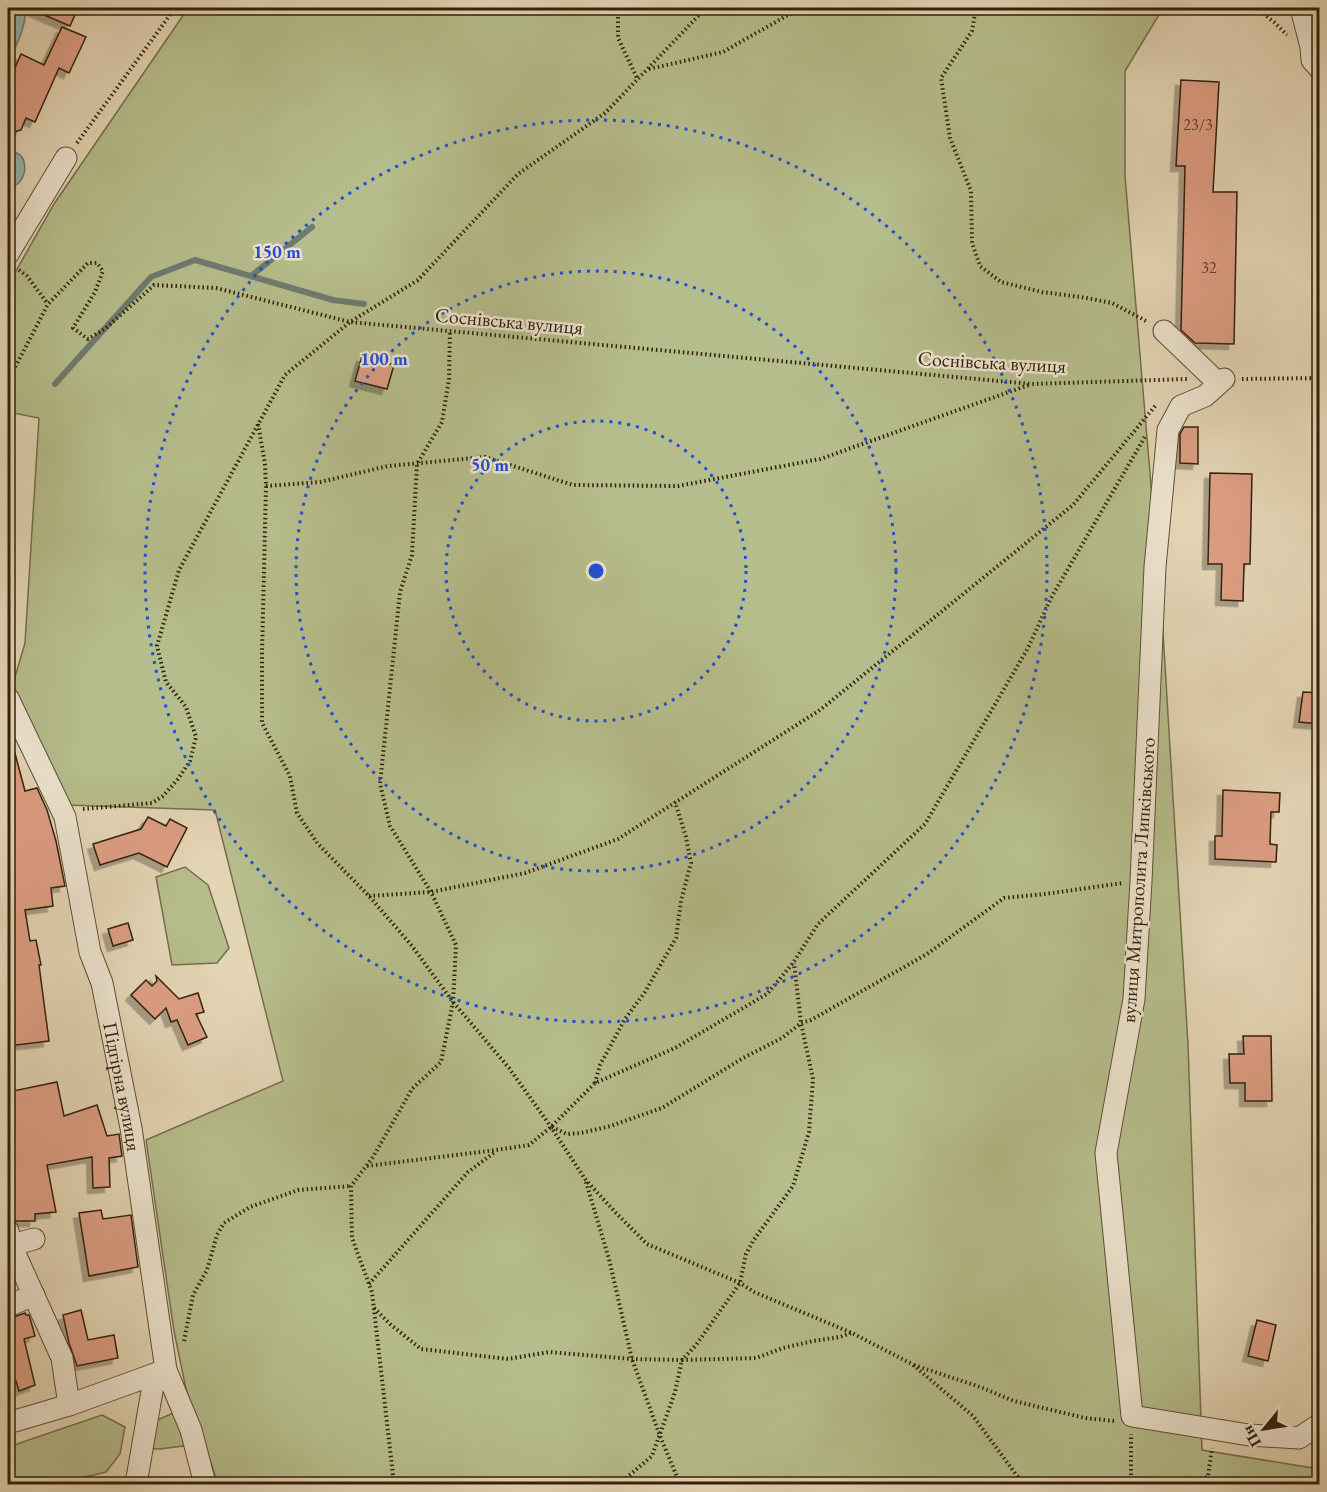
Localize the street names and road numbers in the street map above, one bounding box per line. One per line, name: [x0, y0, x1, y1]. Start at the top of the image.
street label: Соснівська вулиця: [434, 302, 584, 340]
street label: Соснівська вулиця: [917, 345, 1067, 379]
street label: вулиця Митрополита Липківського: [1115, 736, 1161, 1024]
street label: Підгірна вулиця: [97, 1020, 147, 1153]

